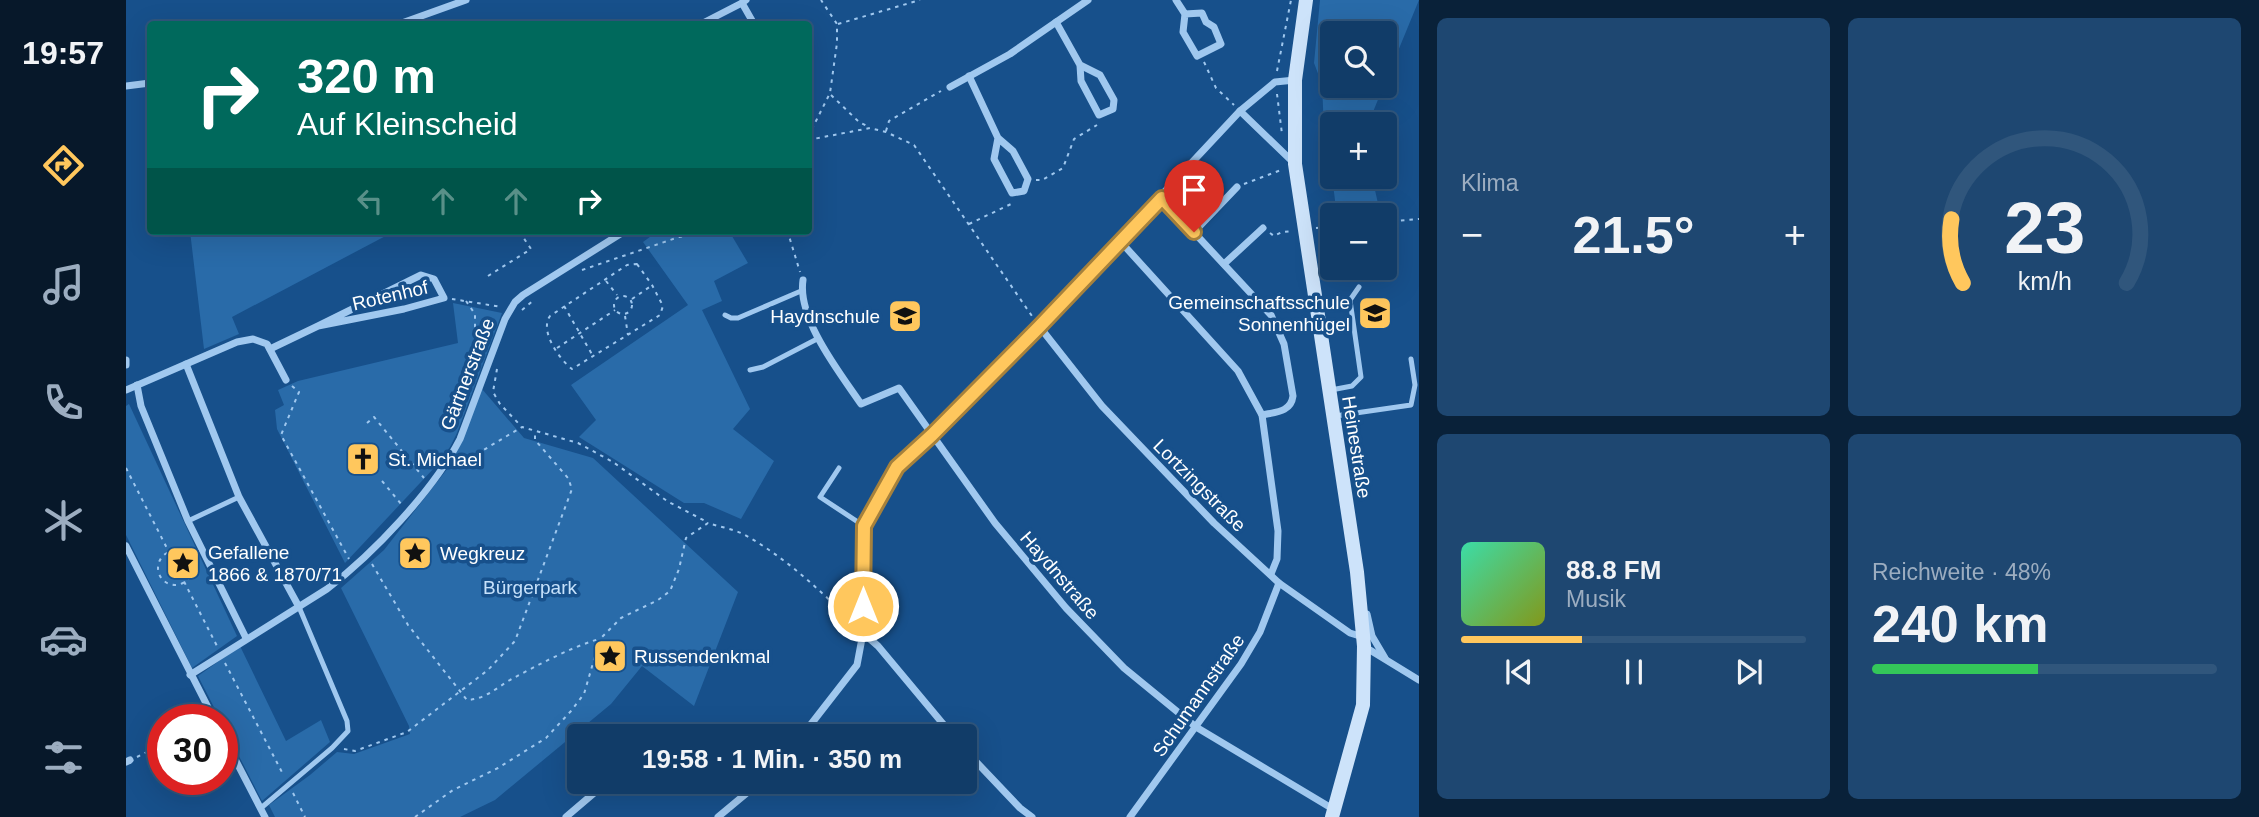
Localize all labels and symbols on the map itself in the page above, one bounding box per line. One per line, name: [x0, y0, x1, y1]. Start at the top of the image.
pin: [1164, 160, 1224, 232]
street label: Rotenhof: [350, 276, 431, 314]
place label: Gemeinschaftsschule Sonnenhügel: [1168, 292, 1350, 335]
school or university icon: Gemeinschaftsschule Sonnenhügel: [1356, 294, 1394, 332]
school or university icon: Haydnschule: [886, 297, 924, 335]
place label: Haydnschule: [770, 306, 880, 327]
street label: Gärtnerstraße: [436, 315, 498, 433]
street label: Heinestraße: [1338, 394, 1375, 500]
street label: Lortzingstraße: [1149, 435, 1250, 536]
church icon: St. Michael: [344, 440, 382, 478]
place label: St. Michael: [388, 449, 482, 470]
street label: Haydnstraße: [1016, 527, 1103, 623]
place icon: Wegkreuz: [396, 534, 434, 572]
place label: Gefallene 1866 & 1870/71: [208, 542, 342, 585]
place label: Wegkreuz: [440, 543, 525, 564]
place icon: Gefallene 1866 & 1870/71: [164, 544, 202, 582]
position arrow: [826, 569, 900, 643]
park label: Bürgerpark: [483, 577, 577, 598]
street label: Schumannstraße: [1148, 630, 1249, 761]
place icon: Russendenkmal: [591, 637, 629, 675]
place label: Russendenkmal: [634, 646, 770, 667]
speed limit sign: 30: [147, 704, 238, 795]

